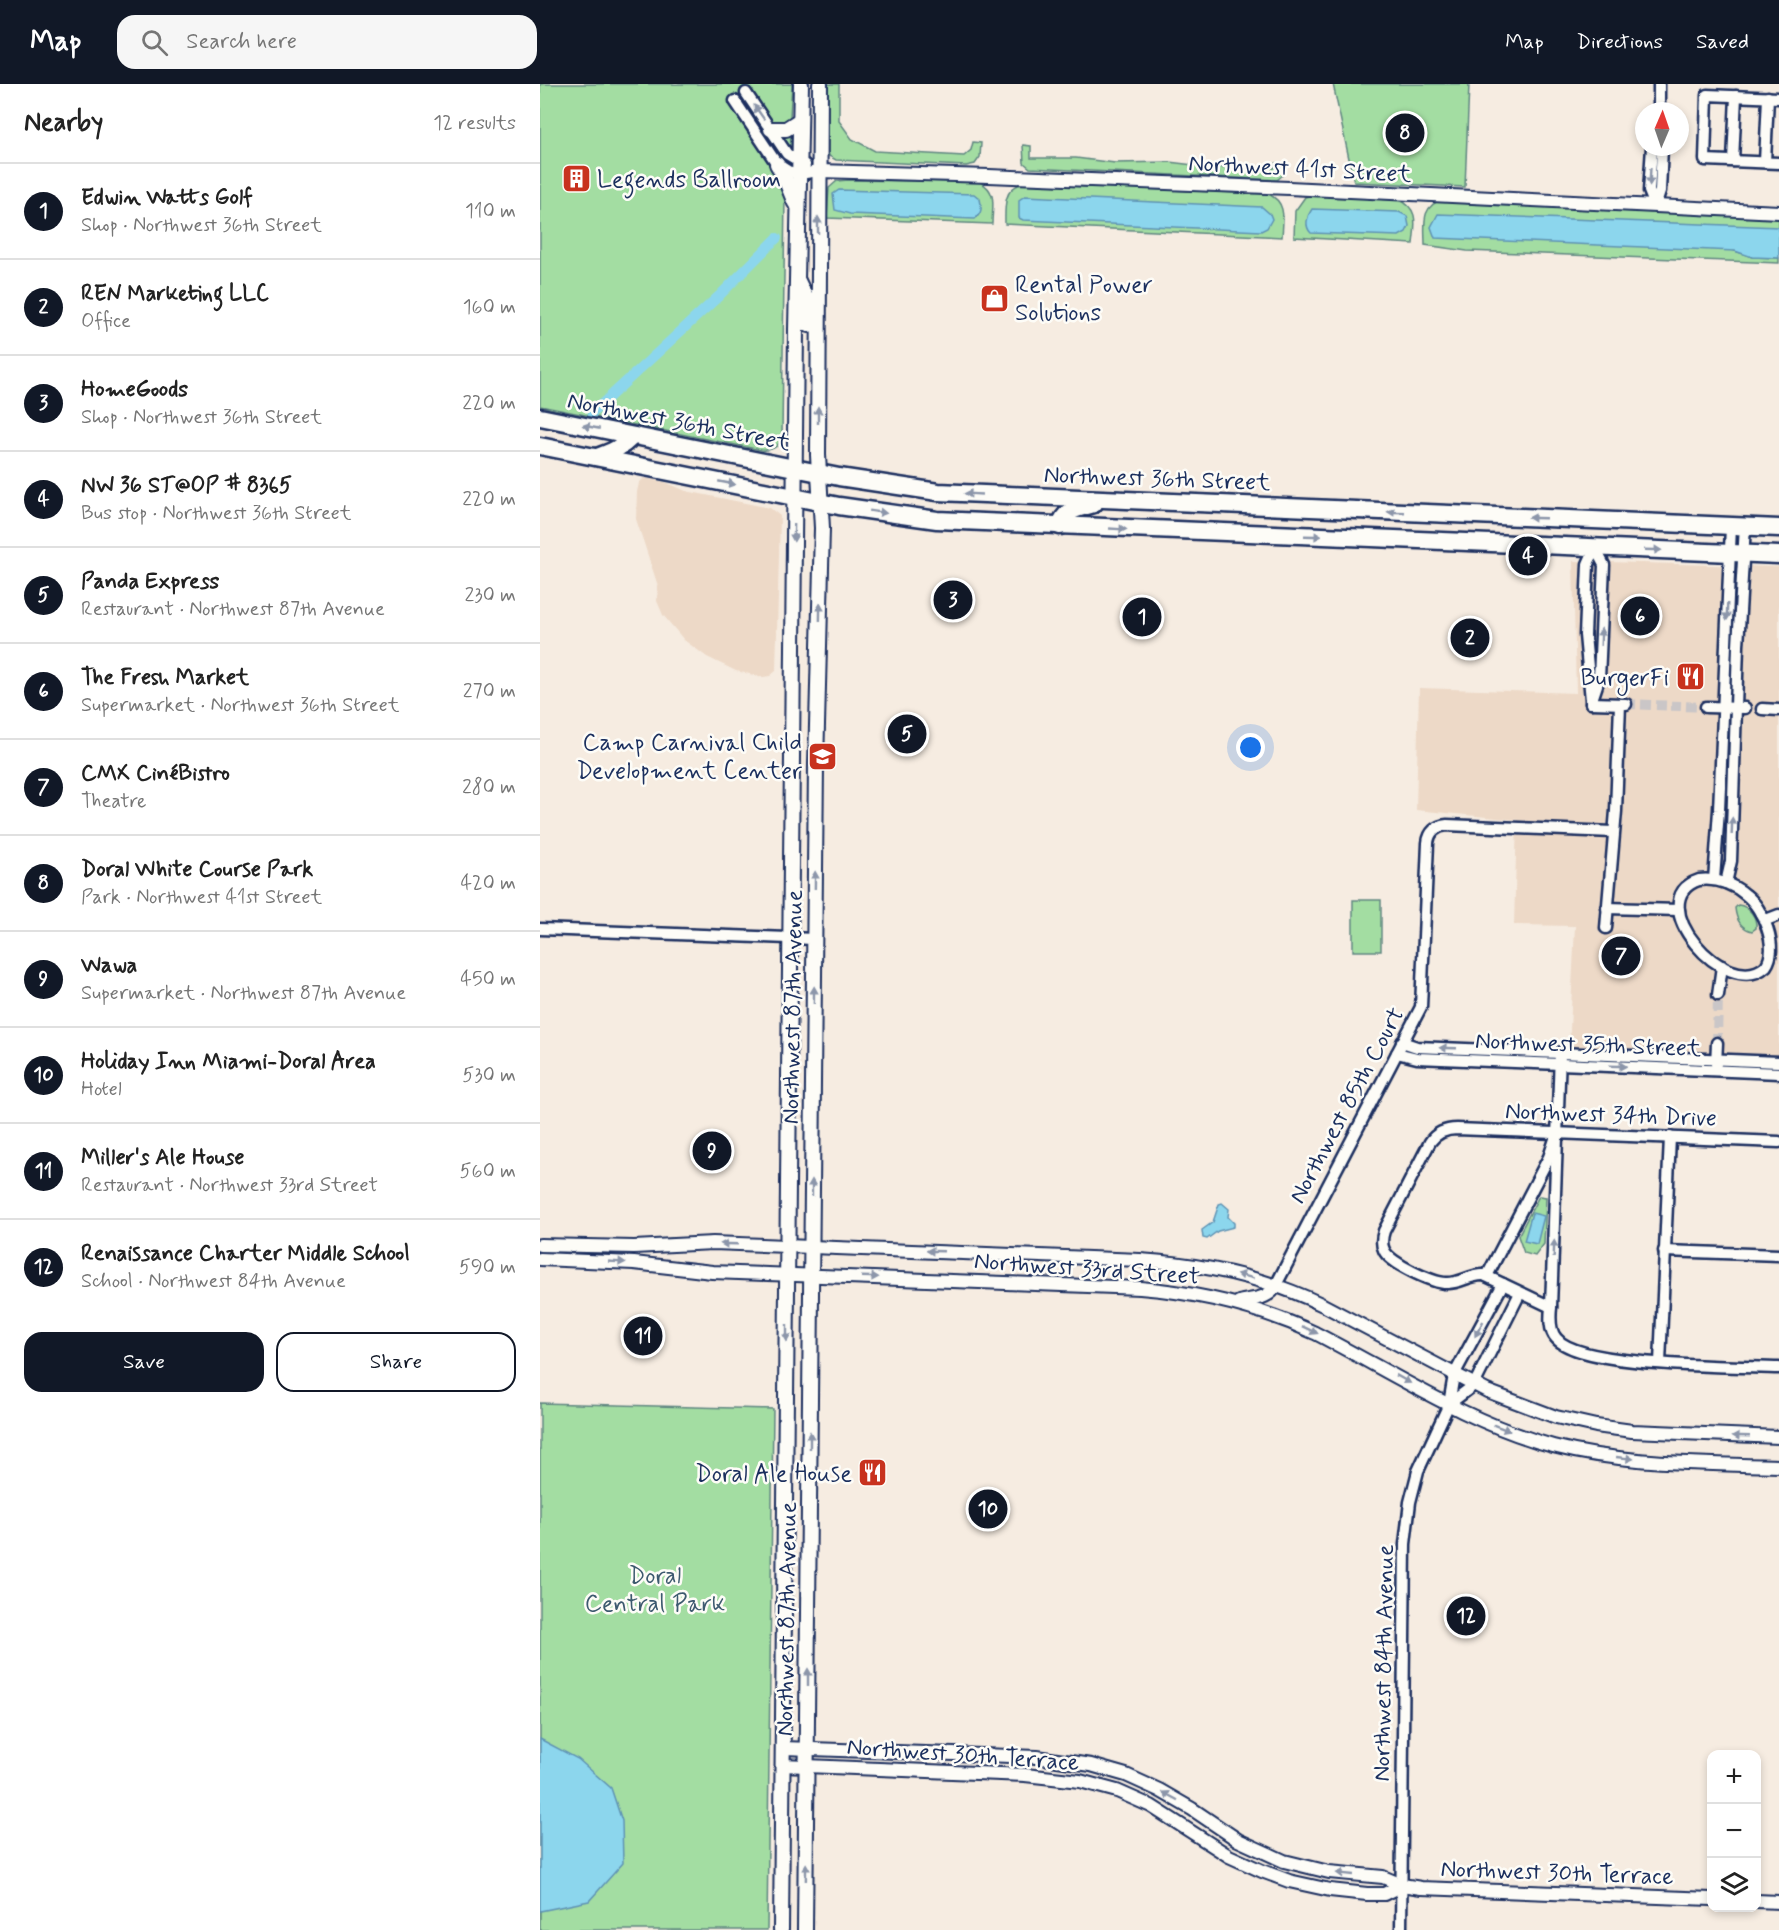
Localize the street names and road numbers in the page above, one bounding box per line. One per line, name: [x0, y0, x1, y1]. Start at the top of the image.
street label: Northwest 41st Street: [1188, 148, 1412, 191]
street label: Northwest 36th Street: [564, 386, 793, 459]
street label: Northwest 36th Street: [1043, 460, 1271, 499]
street label: Northwest 87th Avenue: [776, 889, 811, 1125]
street label: Northwest 85th Court: [1282, 1002, 1412, 1209]
street label: Northwest 35th Street: [1474, 1026, 1702, 1065]
street label: Northwest 34th Drive: [1504, 1096, 1717, 1135]
street label: Northwest 33rd Street: [973, 1246, 1201, 1293]
street label: Northwest 87th Avenue: [770, 1501, 805, 1737]
street label: Northwest 84th Avenue: [1367, 1544, 1402, 1782]
street label: Northwest 30th Terrace: [846, 1732, 1080, 1779]
street label: Northwest 30th Terrace: [1440, 1854, 1674, 1893]

